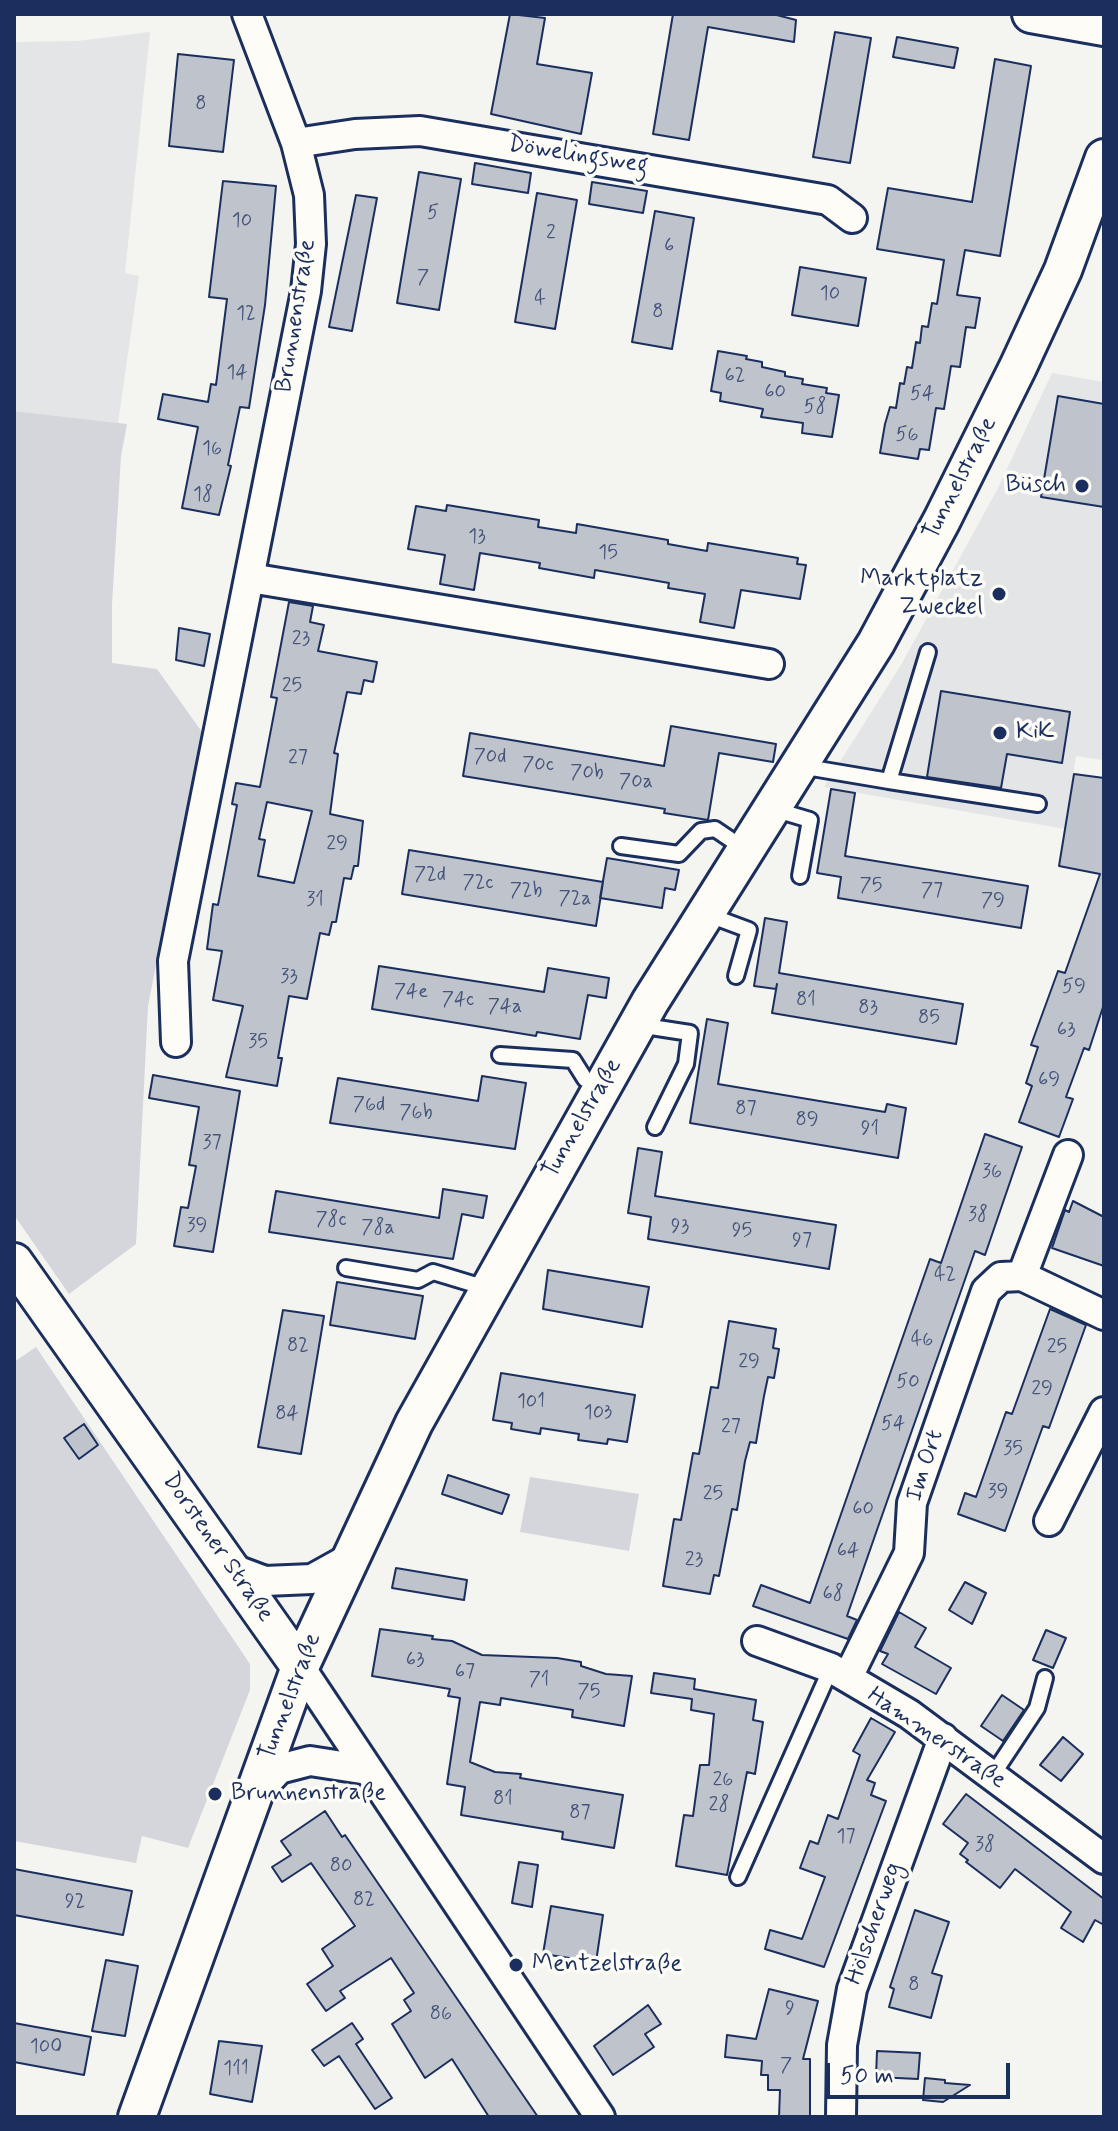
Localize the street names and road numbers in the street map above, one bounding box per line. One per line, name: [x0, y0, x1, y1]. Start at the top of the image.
street label: Döwelingsweg: [506, 131, 650, 181]
street label: Brunnenstraße: [271, 237, 323, 395]
street label: Tunnelstraße: [918, 413, 1004, 545]
street label: Tunnelstraße: [537, 1054, 629, 1184]
street label: Im Ort: [901, 1427, 951, 1505]
street label: Dorstener Straße: [155, 1468, 279, 1628]
street label: Tunnelstraße: [254, 1629, 328, 1765]
street label: Hammerstraße: [861, 1682, 1011, 1796]
street label: Hölscherweg: [841, 1859, 909, 1989]

